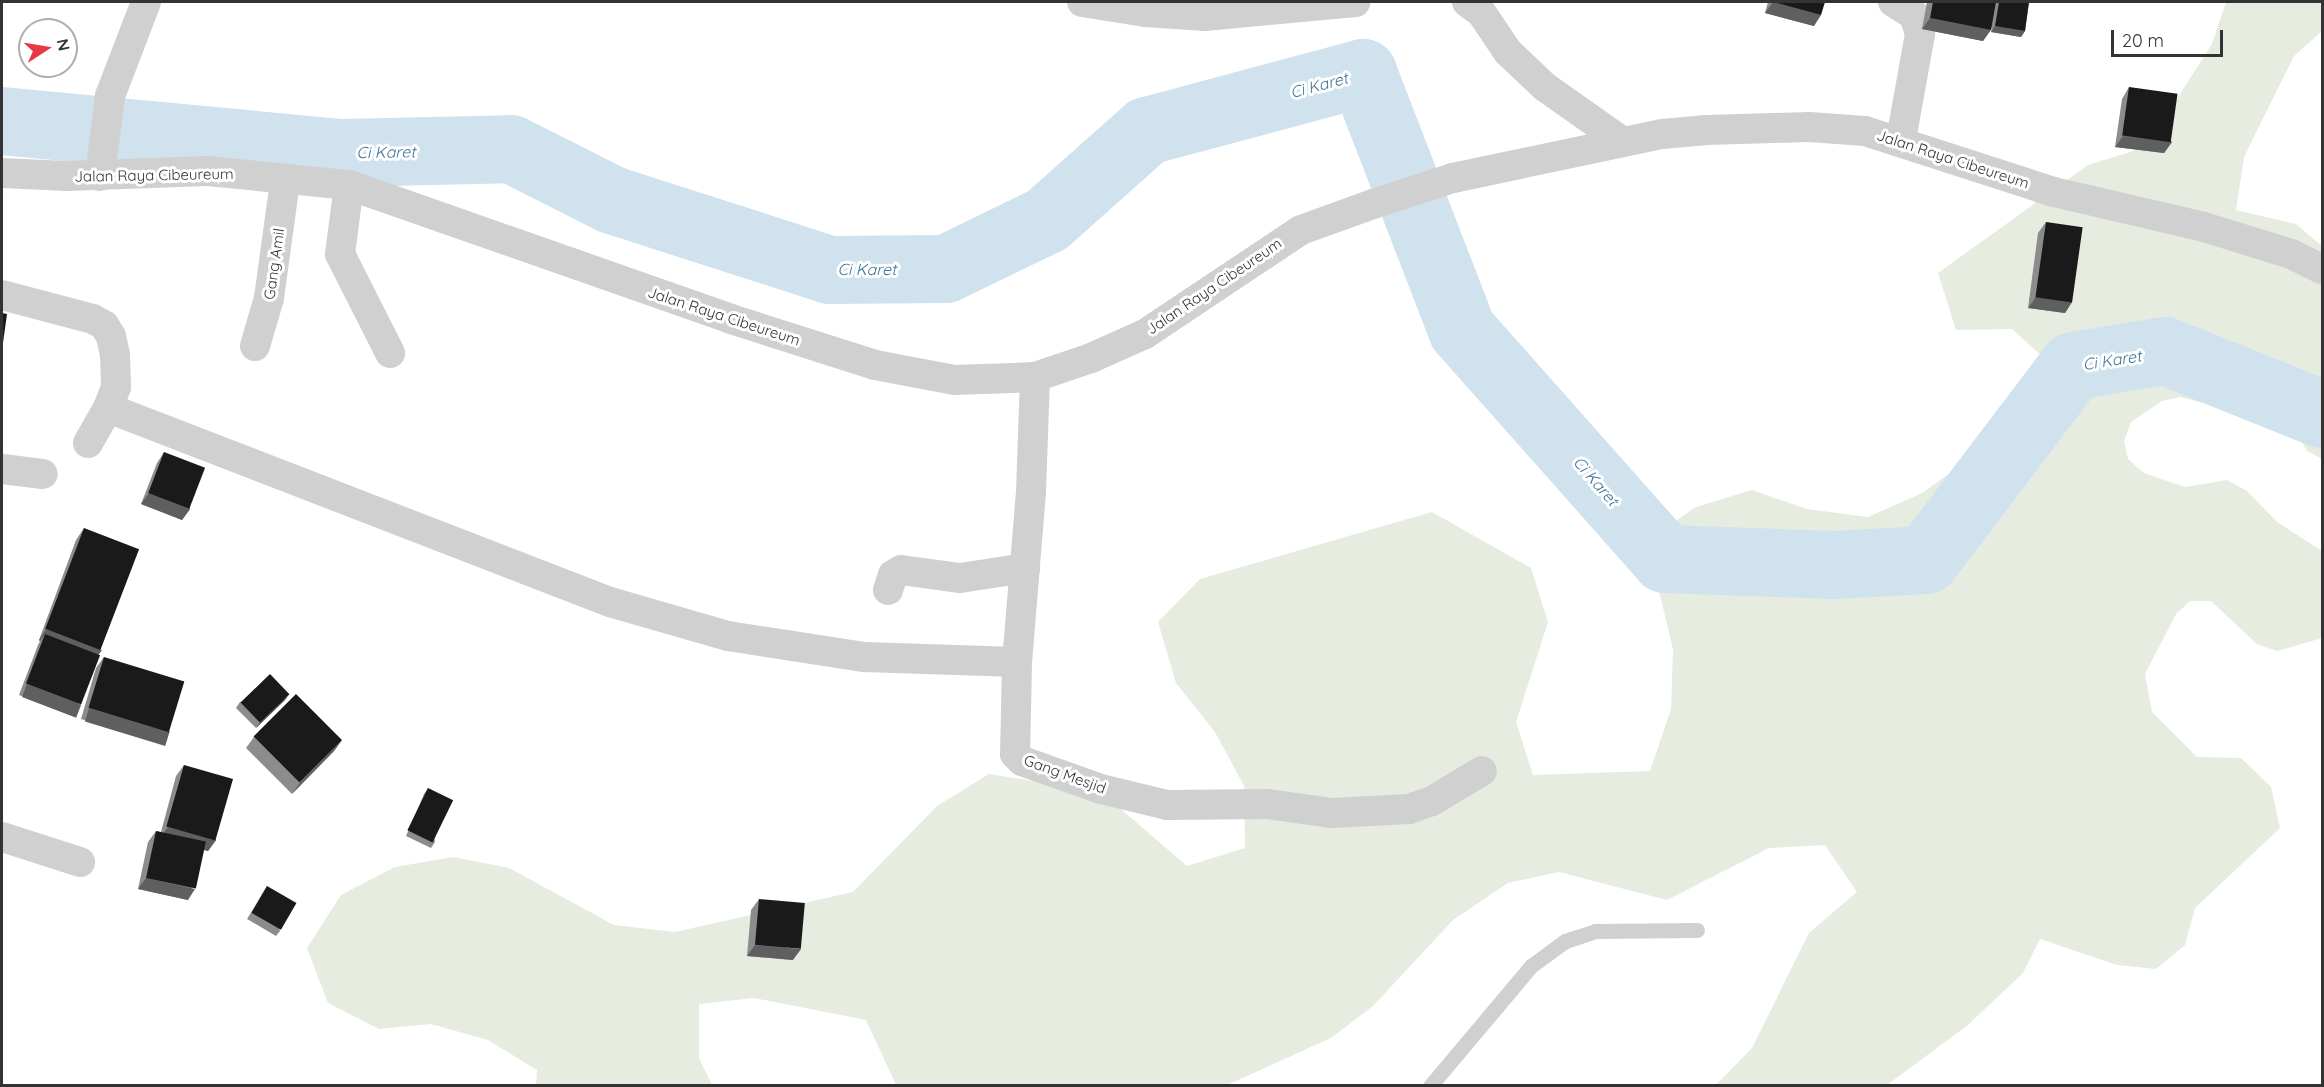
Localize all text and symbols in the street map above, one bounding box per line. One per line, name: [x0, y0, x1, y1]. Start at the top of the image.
north arrow: [18, 18, 78, 78]
scale bar: [2114, 18, 2226, 56]
text: 20 m: [2122, 29, 2164, 52]
text: N: [53, 37, 75, 52]
water label: Ci Karet: [1288, 68, 1350, 102]
street label: Jalan Raya Cibeureum: [1875, 126, 2031, 192]
water label: Ci Karet: [356, 142, 416, 162]
street label: Jalan Raya Cibeureum: [74, 165, 234, 185]
street label: Gang Amil: [260, 227, 288, 301]
street label: Jalan Raya Cibeureum: [1143, 234, 1285, 338]
water label: Ci Karet: [837, 259, 897, 279]
street label: Jalan Raya Cibeureum: [646, 283, 802, 349]
water label: Ci Karet: [2081, 346, 2143, 374]
water label: Ci Karet: [1569, 452, 1623, 510]
street label: Gang Mesjid: [1021, 751, 1109, 797]

